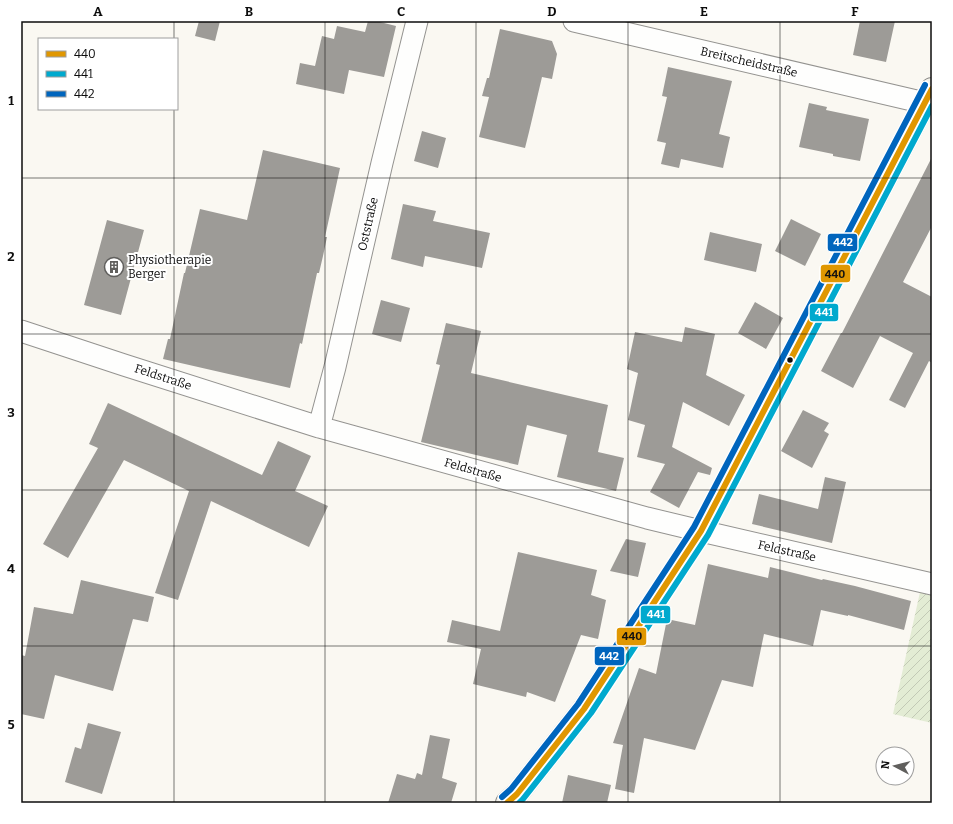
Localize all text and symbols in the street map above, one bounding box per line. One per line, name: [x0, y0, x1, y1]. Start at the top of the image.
text: A: [93, 4, 103, 19]
text: B: [245, 4, 253, 19]
text: C: [397, 4, 405, 19]
text: D: [547, 4, 557, 19]
text: E: [700, 4, 708, 19]
text: F: [851, 4, 859, 19]
legend: [38, 38, 178, 110]
street label: Breitscheidstraße: [699, 44, 799, 80]
text: 440: [74, 47, 96, 61]
text: 441: [74, 67, 93, 81]
text: 442: [74, 87, 95, 101]
text: 1: [8, 93, 14, 108]
street label: Oststraße: [355, 196, 381, 252]
line badge: 442: [827, 233, 858, 252]
text: 442: [833, 236, 853, 249]
text: 2: [7, 249, 15, 264]
place label: Physiotherapie Berger: [128, 253, 211, 281]
building icon: Physiotherapie Berger: [103, 256, 125, 278]
line badge: 440: [820, 264, 851, 283]
text: 440: [825, 268, 845, 281]
line badge: 441: [809, 303, 839, 322]
text: 441: [815, 306, 833, 319]
unlabelled marker: [785, 355, 795, 365]
street label: Feldstraße: [133, 361, 193, 393]
text: 3: [7, 405, 15, 420]
street label: Feldstraße: [443, 455, 503, 485]
street label: Feldstraße: [757, 538, 817, 564]
text: 4: [7, 561, 15, 576]
line badge: 441: [640, 605, 671, 624]
text: 441: [647, 608, 665, 621]
line badge: 440: [616, 627, 647, 646]
text: 440: [622, 630, 642, 643]
line badge: 442: [594, 646, 625, 666]
text: 442: [599, 650, 619, 663]
text: 5: [7, 717, 15, 732]
north arrow: [875, 746, 915, 786]
text: N: [879, 759, 893, 770]

